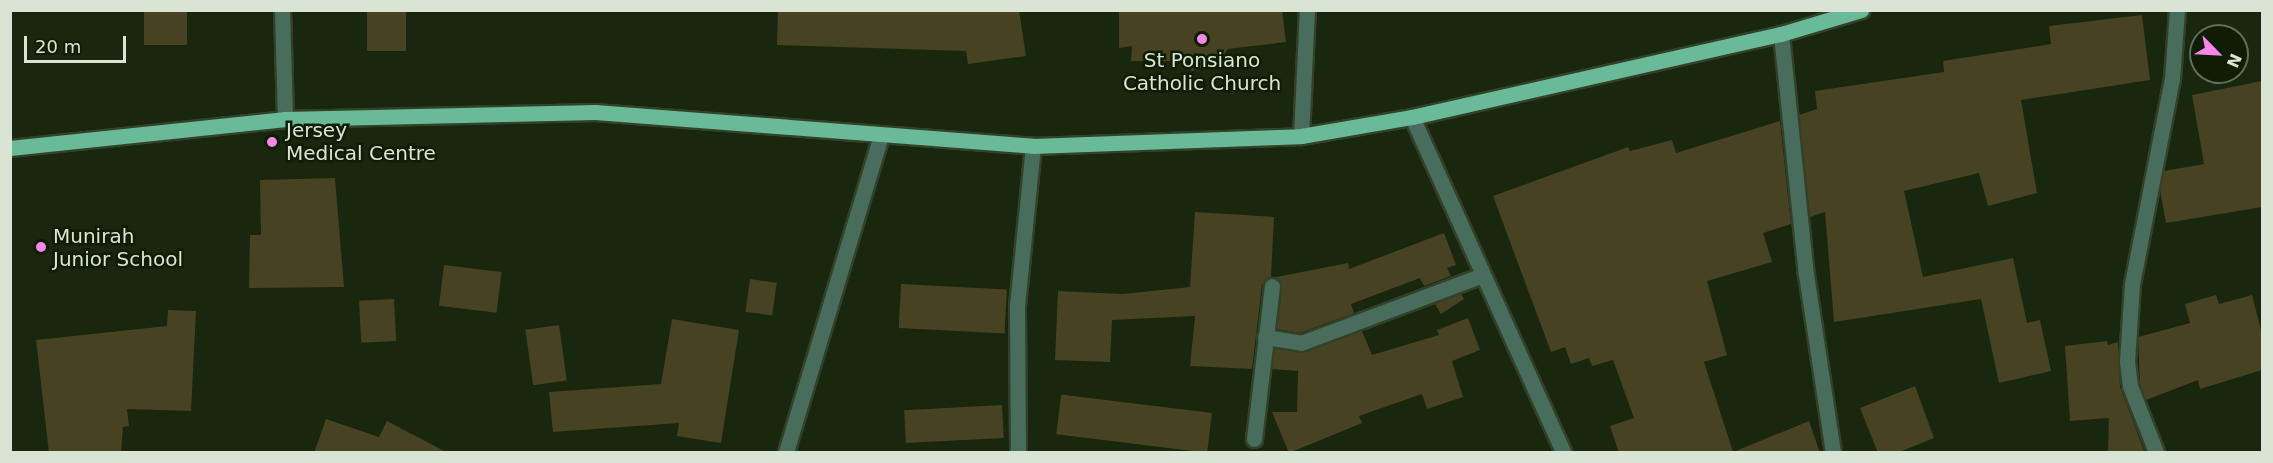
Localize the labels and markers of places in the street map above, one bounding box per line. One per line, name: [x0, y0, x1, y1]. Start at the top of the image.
marker: St Ponsiano Catholic Church: [1195, 32, 1209, 46]
place label: St Ponsiano Catholic Church: [1123, 48, 1281, 95]
place label: Jersey Medical Centre: [286, 118, 436, 165]
marker: Jersey Medical Centre: [263, 133, 281, 151]
place label: Munirah Junior School: [53, 224, 183, 271]
marker: Munirah Junior School: [34, 240, 48, 254]

